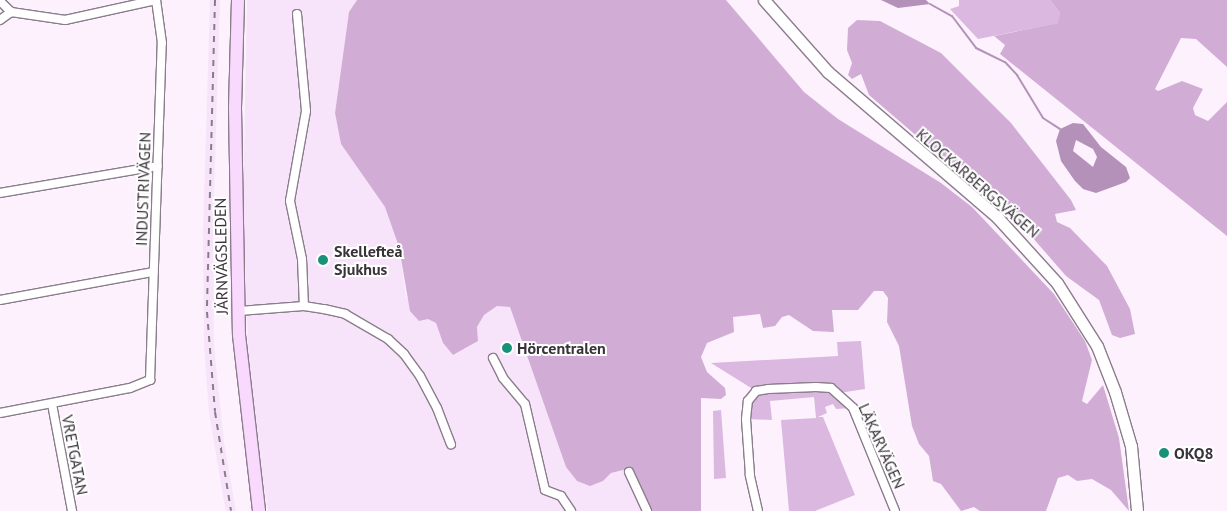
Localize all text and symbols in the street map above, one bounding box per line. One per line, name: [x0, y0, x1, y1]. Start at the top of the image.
street label: KLOCKARBERGSVÄGEN: [913, 124, 1043, 242]
street label: INDUSTRIVÄGEN: [131, 132, 155, 246]
street label: JÄRNVÄGSLEDEN: [210, 198, 232, 314]
place label: Skellefteå Sjukhus: [334, 241, 402, 279]
marker: Skellefteå Sjukhus: [316, 253, 330, 267]
place label: Hörcentralen: [517, 338, 606, 358]
marker: Hörcentralen: [501, 342, 513, 354]
street label: LÄKARVÄGEN: [855, 400, 909, 492]
street label: VRETGATAN: [58, 413, 92, 497]
place label: OKQ8: [1174, 443, 1214, 463]
marker: OKQ8: [1158, 447, 1170, 459]

